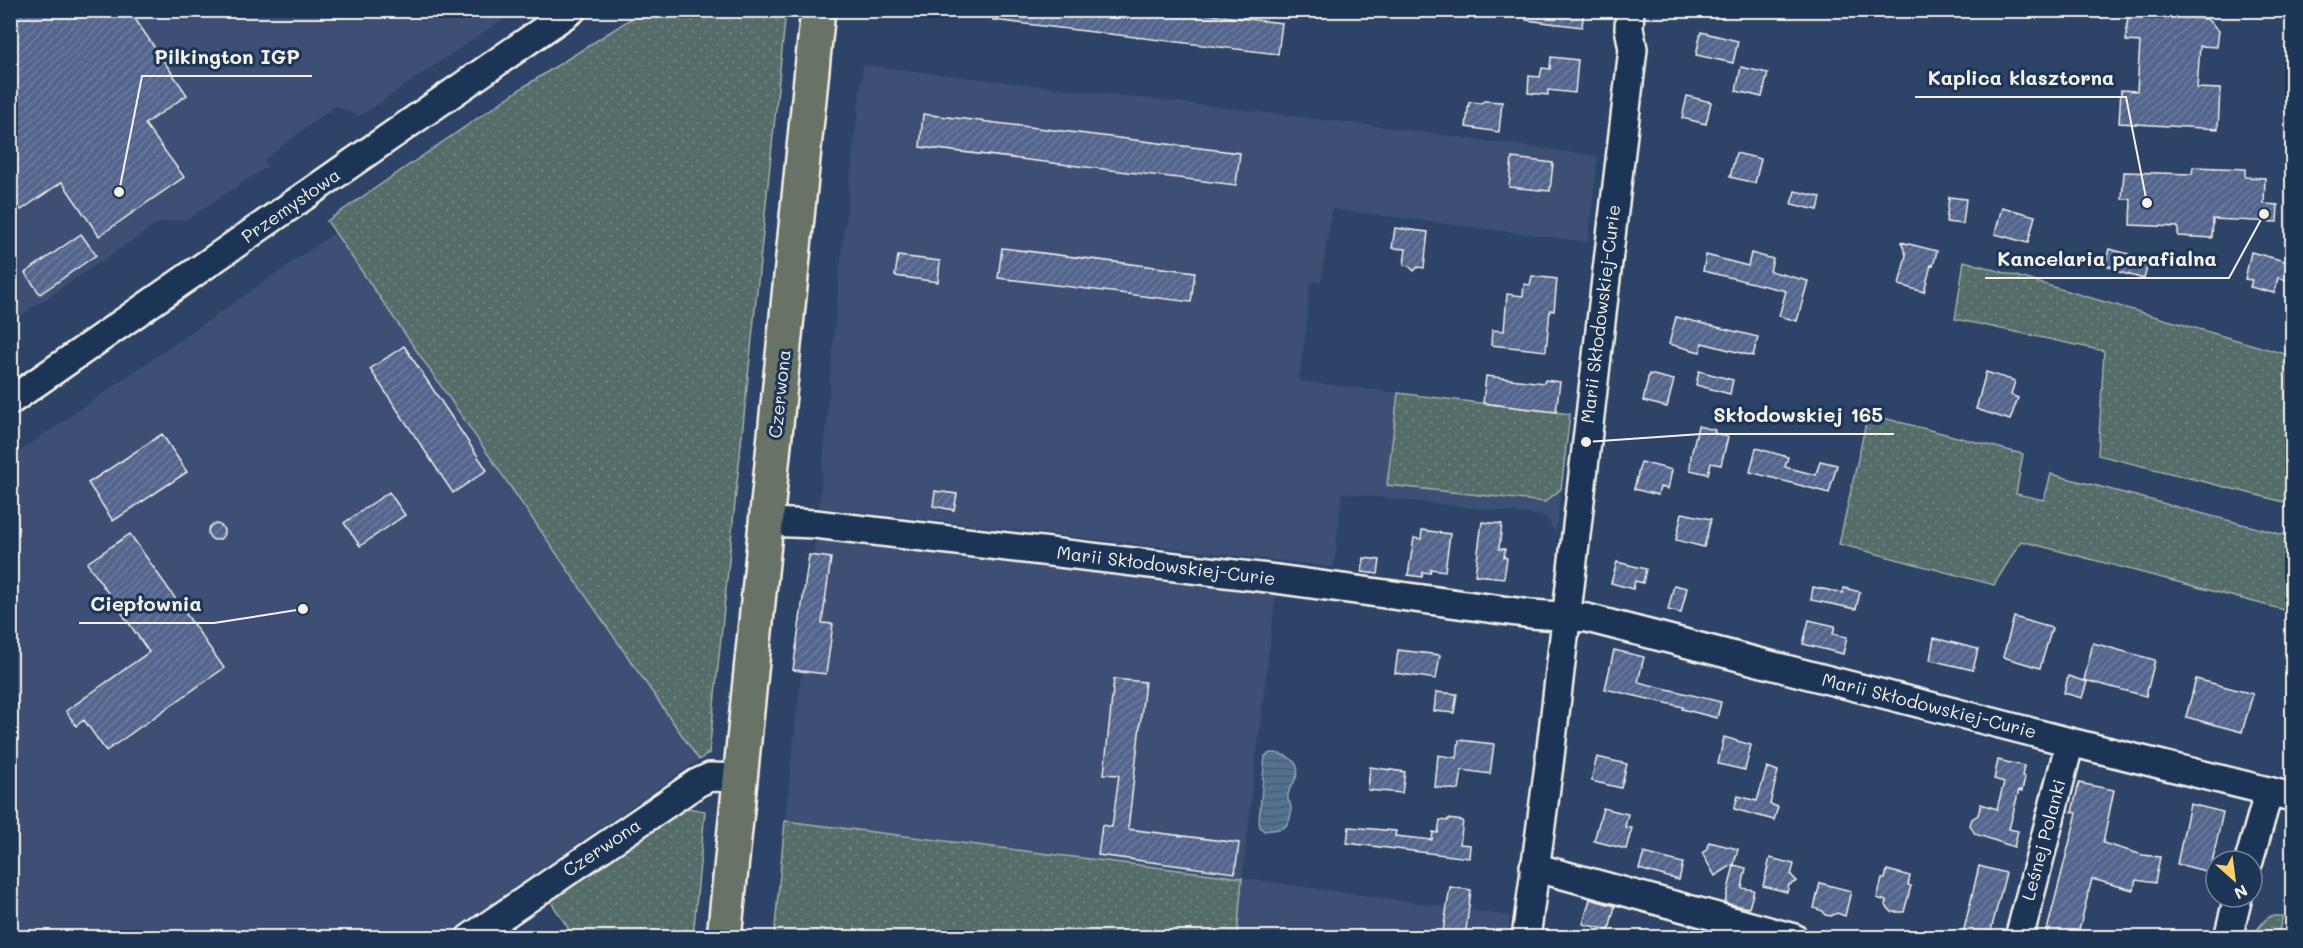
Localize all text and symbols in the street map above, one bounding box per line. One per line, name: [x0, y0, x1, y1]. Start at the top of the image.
callout: Pilkington IGP: [142, 38, 312, 76]
text: Pilkington IGP: [154, 43, 300, 69]
callout: Kaplica klasztorna: [1915, 59, 2126, 97]
text: Kaplica klasztorna: [1928, 64, 2114, 90]
street label: Przemysłowa: [236, 162, 344, 248]
street label: Marii Skłodowskiej-Curie: [1575, 203, 1625, 425]
callout: Kancelaria parafialna: [1985, 240, 2229, 278]
text: Kancelaria parafialna: [1997, 245, 2217, 271]
street label: Czerwona: [762, 348, 796, 439]
callout: Skłodowskiej 165: [1701, 396, 1894, 434]
text: Skłodowskiej 165: [1713, 401, 1883, 427]
street label: Marii Skłodowskiej-Curie: [1055, 540, 1277, 590]
callout: Ciepłownia: [79, 585, 214, 623]
text: Ciepłownia: [90, 590, 202, 616]
street label: Marii Skłodowskiej-Curie: [1819, 667, 2039, 743]
street label: Leśnej Polanki: [2015, 776, 2071, 903]
street label: Czerwona: [558, 812, 645, 882]
north arrow: [2204, 849, 2264, 909]
text: N: [2231, 881, 2252, 905]

